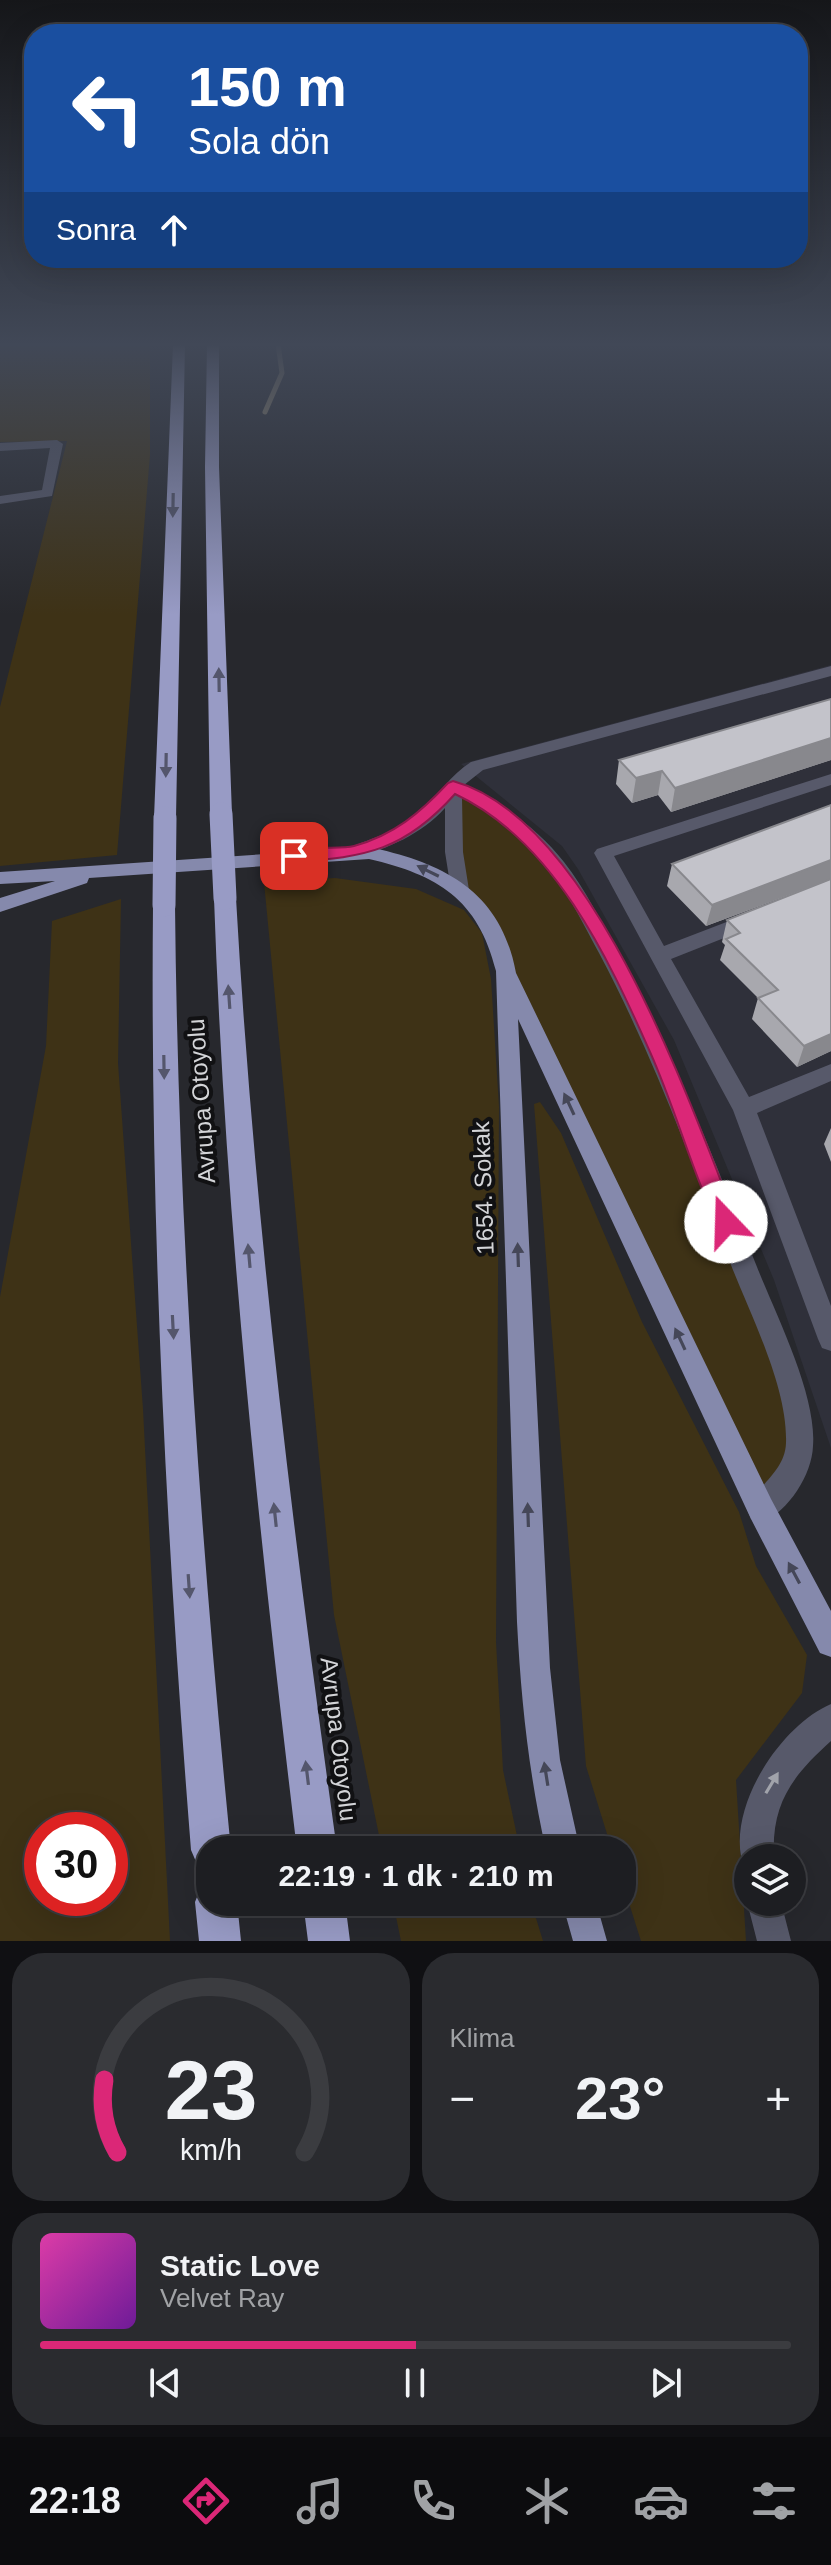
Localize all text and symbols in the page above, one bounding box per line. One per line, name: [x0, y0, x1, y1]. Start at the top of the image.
text: 150 m: [188, 55, 347, 118]
icon: left: [56, 56, 160, 160]
text: Sola dön: [188, 121, 330, 162]
icon: ahead: [152, 208, 196, 252]
text: Sonra: [56, 213, 136, 246]
one-way arrow: [167, 493, 179, 518]
one-way arrow: [213, 667, 225, 692]
one-way arrow: [160, 753, 172, 778]
pin: [260, 822, 328, 890]
icon: arrive: [272, 834, 316, 878]
one-way arrow: [416, 864, 439, 877]
one-way arrow: [222, 984, 235, 1009]
street label: Avrupa Otoyolu: [182, 1018, 220, 1184]
one-way arrow: [157, 1055, 170, 1080]
one-way arrow: [562, 1092, 576, 1116]
street label: 1654. Sokak: [467, 1120, 499, 1255]
position arrow: [684, 1180, 768, 1264]
one-way arrow: [511, 1242, 524, 1267]
one-way arrow: [242, 1243, 255, 1268]
one-way arrow: [167, 1315, 180, 1340]
one-way arrow: [673, 1327, 687, 1351]
one-way arrow: [269, 1502, 282, 1527]
one-way arrow: [522, 1502, 535, 1527]
one-way arrow: [788, 1561, 801, 1584]
one-way arrow: [183, 1574, 196, 1599]
street label: Avrupa Otoyolu: [316, 1655, 362, 1823]
one-way arrow: [301, 1760, 314, 1785]
one-way arrow: [540, 1761, 552, 1786]
one-way arrow: [765, 1772, 779, 1794]
speed limit sign: 30: [24, 1812, 128, 1916]
map controls: [734, 1844, 806, 1916]
button: layers: [734, 1844, 806, 1916]
text: 22:19 · 1 dk · 210 m: [278, 1859, 554, 1892]
text: Klima: [450, 2023, 515, 2053]
text: 23: [164, 2044, 257, 2137]
text: 23°: [575, 2065, 666, 2132]
text: −: [450, 2074, 475, 2123]
text: +: [765, 2074, 791, 2123]
text: km/h: [180, 2134, 242, 2166]
text: Static Love: [160, 2249, 320, 2282]
text: Velvet Ray: [160, 2283, 284, 2313]
icon: previous: [143, 2361, 187, 2405]
icon: pause: [393, 2361, 437, 2405]
icon: next: [644, 2361, 688, 2405]
icon: directions: [178, 2473, 234, 2529]
icon: music: [292, 2473, 348, 2529]
icon: phone: [405, 2473, 461, 2529]
icon: climate: [519, 2473, 575, 2529]
icon: car: [633, 2473, 689, 2529]
icon: filters: [746, 2473, 802, 2529]
text: 22:18: [29, 2480, 121, 2521]

